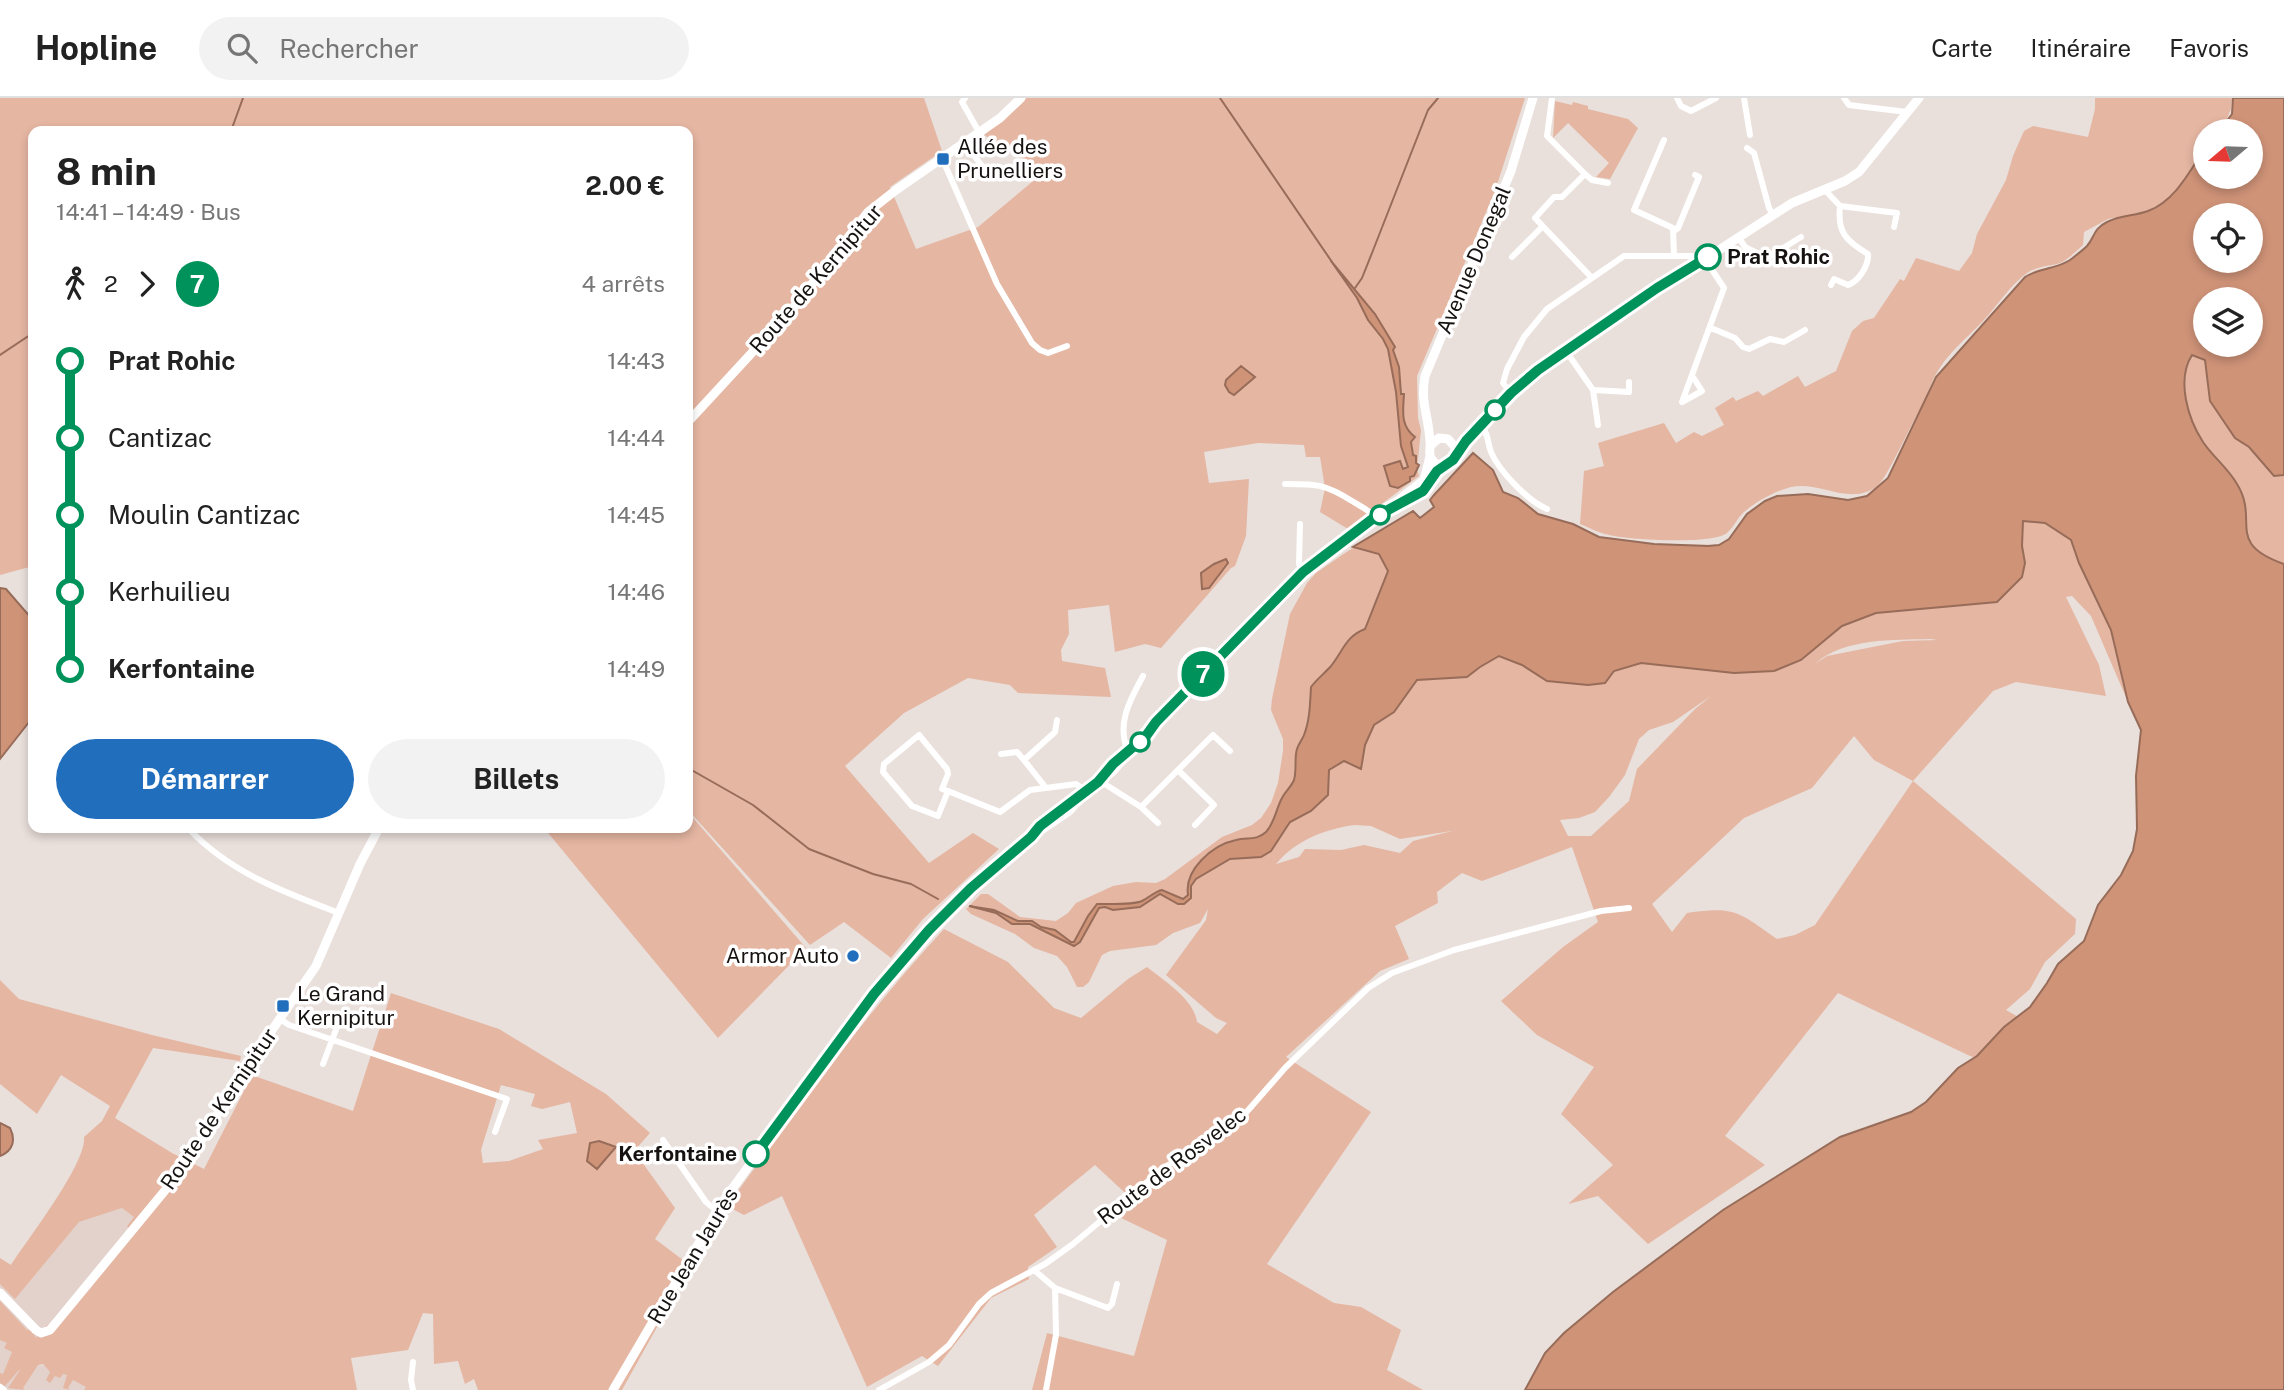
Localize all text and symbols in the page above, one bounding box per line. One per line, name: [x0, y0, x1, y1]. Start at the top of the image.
search box: [199, 17, 689, 80]
text: Hopline: [35, 29, 157, 67]
icon: search: [223, 29, 261, 67]
text: Rechercher: [279, 33, 419, 64]
text: Carte: [1931, 34, 1993, 62]
text: Itinéraire: [2031, 34, 2131, 62]
text: Favoris: [2169, 34, 2249, 62]
north arrow: [2193, 119, 2263, 189]
map controls: [2193, 119, 2263, 357]
place label: Allée des Prunelliers: [957, 134, 1063, 183]
text: 8 min: [56, 149, 157, 194]
marker: Allée des Prunelliers: [935, 151, 951, 167]
text: 2.00 €: [585, 170, 665, 201]
street label: Avenue Donegal: [1431, 182, 1516, 338]
text: 14:41 – 14:49 · Bus: [56, 198, 241, 225]
street label: Route de Kernipitur: [744, 199, 887, 358]
button: locate: [2193, 203, 2263, 273]
marker: Prat Rohic: [1695, 244, 1721, 270]
place label: Prat Rohic: [1727, 244, 1830, 269]
icon: walk: [56, 265, 94, 303]
icon: forward: [128, 265, 166, 303]
text: 2: [104, 270, 118, 297]
text: 7: [190, 270, 205, 298]
text: 4 arrêts: [581, 270, 665, 297]
button: layers: [2193, 287, 2263, 357]
text: Prat Rohic: [108, 345, 235, 376]
text: 14:43: [607, 347, 665, 374]
unlabelled marker: [1485, 400, 1505, 420]
text: Cantizac: [108, 422, 212, 453]
text: 14:44: [607, 424, 665, 451]
text: Moulin Cantizac: [108, 499, 301, 530]
text: 14:45: [607, 501, 665, 528]
unlabelled marker: [1370, 505, 1390, 525]
text: Kerhuilieu: [108, 576, 231, 607]
text: 14:46: [607, 578, 665, 605]
line badge: 7: [1180, 651, 1226, 697]
text: Kerfontaine: [108, 653, 255, 684]
text: 14:49: [607, 655, 665, 682]
text: 7: [1195, 660, 1211, 688]
unlabelled marker: [1130, 732, 1150, 752]
button: Démarrer: [56, 739, 354, 819]
button: Billets: [368, 739, 665, 819]
place label: Armor Auto: [726, 943, 839, 968]
marker: Armor Auto: [845, 948, 861, 964]
place label: Le Grand Kernipitur: [297, 981, 395, 1030]
marker: Le Grand Kernipitur: [275, 998, 291, 1014]
street label: Route de Kernipitur: [155, 1023, 282, 1194]
street label: Route de Rosvelec: [1093, 1102, 1251, 1230]
place label: Kerfontaine: [618, 1141, 737, 1166]
marker: Kerfontaine: [743, 1141, 769, 1167]
street label: Rue Jean Jaurès: [642, 1183, 743, 1328]

